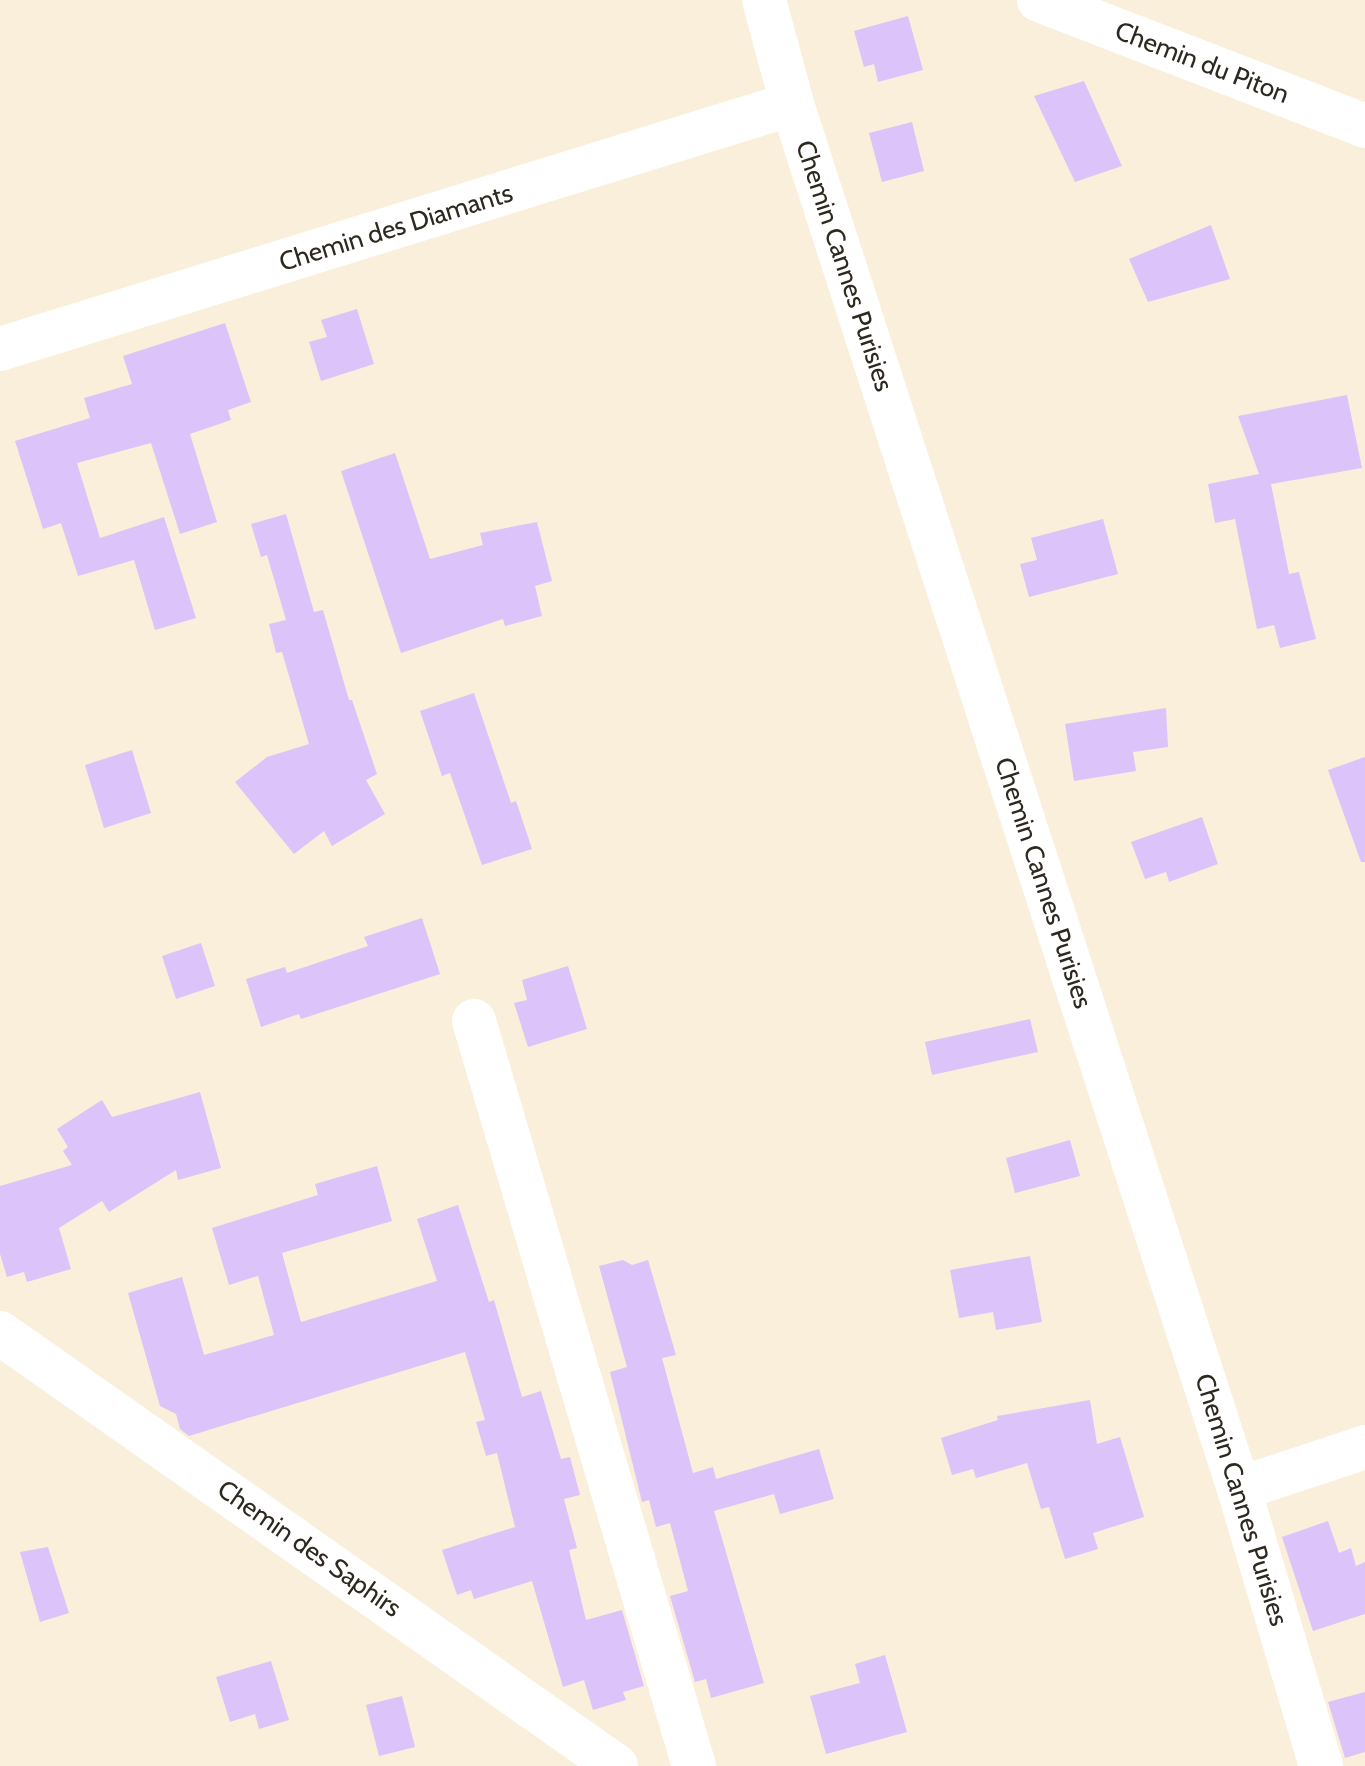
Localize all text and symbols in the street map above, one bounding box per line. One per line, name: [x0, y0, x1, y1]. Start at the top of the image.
street label: Chemin du Piton: [1111, 16, 1293, 110]
street label: Chemin Cannes Purisies: [789, 137, 899, 395]
street label: Chemin des Diamants: [276, 178, 516, 278]
street label: Chemin Cannes Purisies: [988, 754, 1098, 1012]
street label: Chemin Cannes Purisies: [1188, 1370, 1294, 1630]
street label: Chemin des Saphirs: [211, 1474, 407, 1624]

